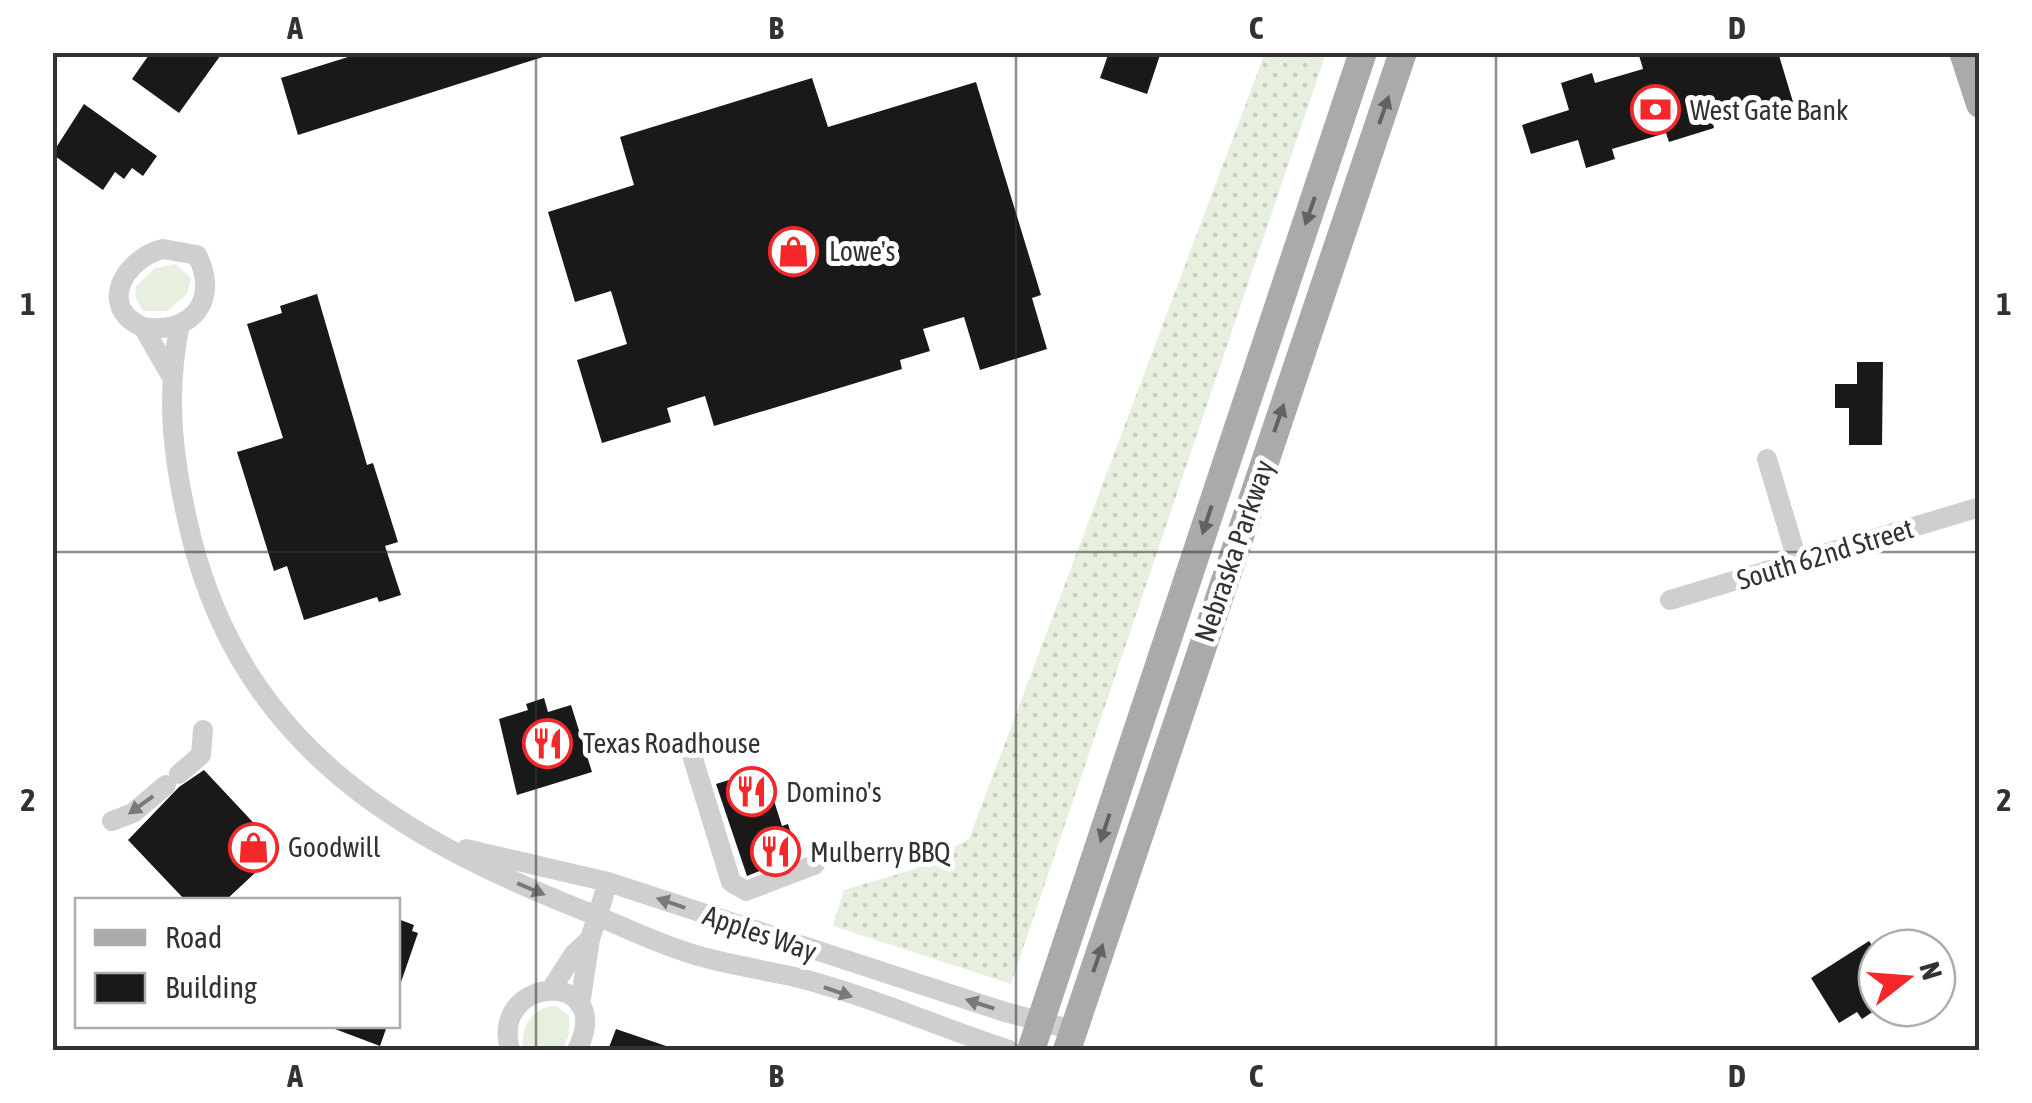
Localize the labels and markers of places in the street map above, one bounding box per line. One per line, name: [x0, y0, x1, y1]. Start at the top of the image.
bank icon: West Gate Bank: [1629, 84, 1681, 136]
place label: West Gate Bank: [1690, 94, 1848, 126]
shop icon: Lowe's: [768, 225, 820, 277]
place label: Lowe's: [829, 235, 896, 267]
restaurant icon: Texas Roadhouse: [522, 717, 574, 769]
place label: Texas Roadhouse: [583, 727, 760, 759]
restaurant icon: Domino's: [725, 766, 777, 818]
place label: Domino's: [786, 776, 882, 808]
shop icon: Goodwill: [227, 821, 279, 873]
restaurant icon: Mulberry BBQ: [749, 826, 801, 878]
place label: Goodwill: [288, 831, 381, 863]
place label: Mulberry BBQ: [810, 836, 951, 868]

